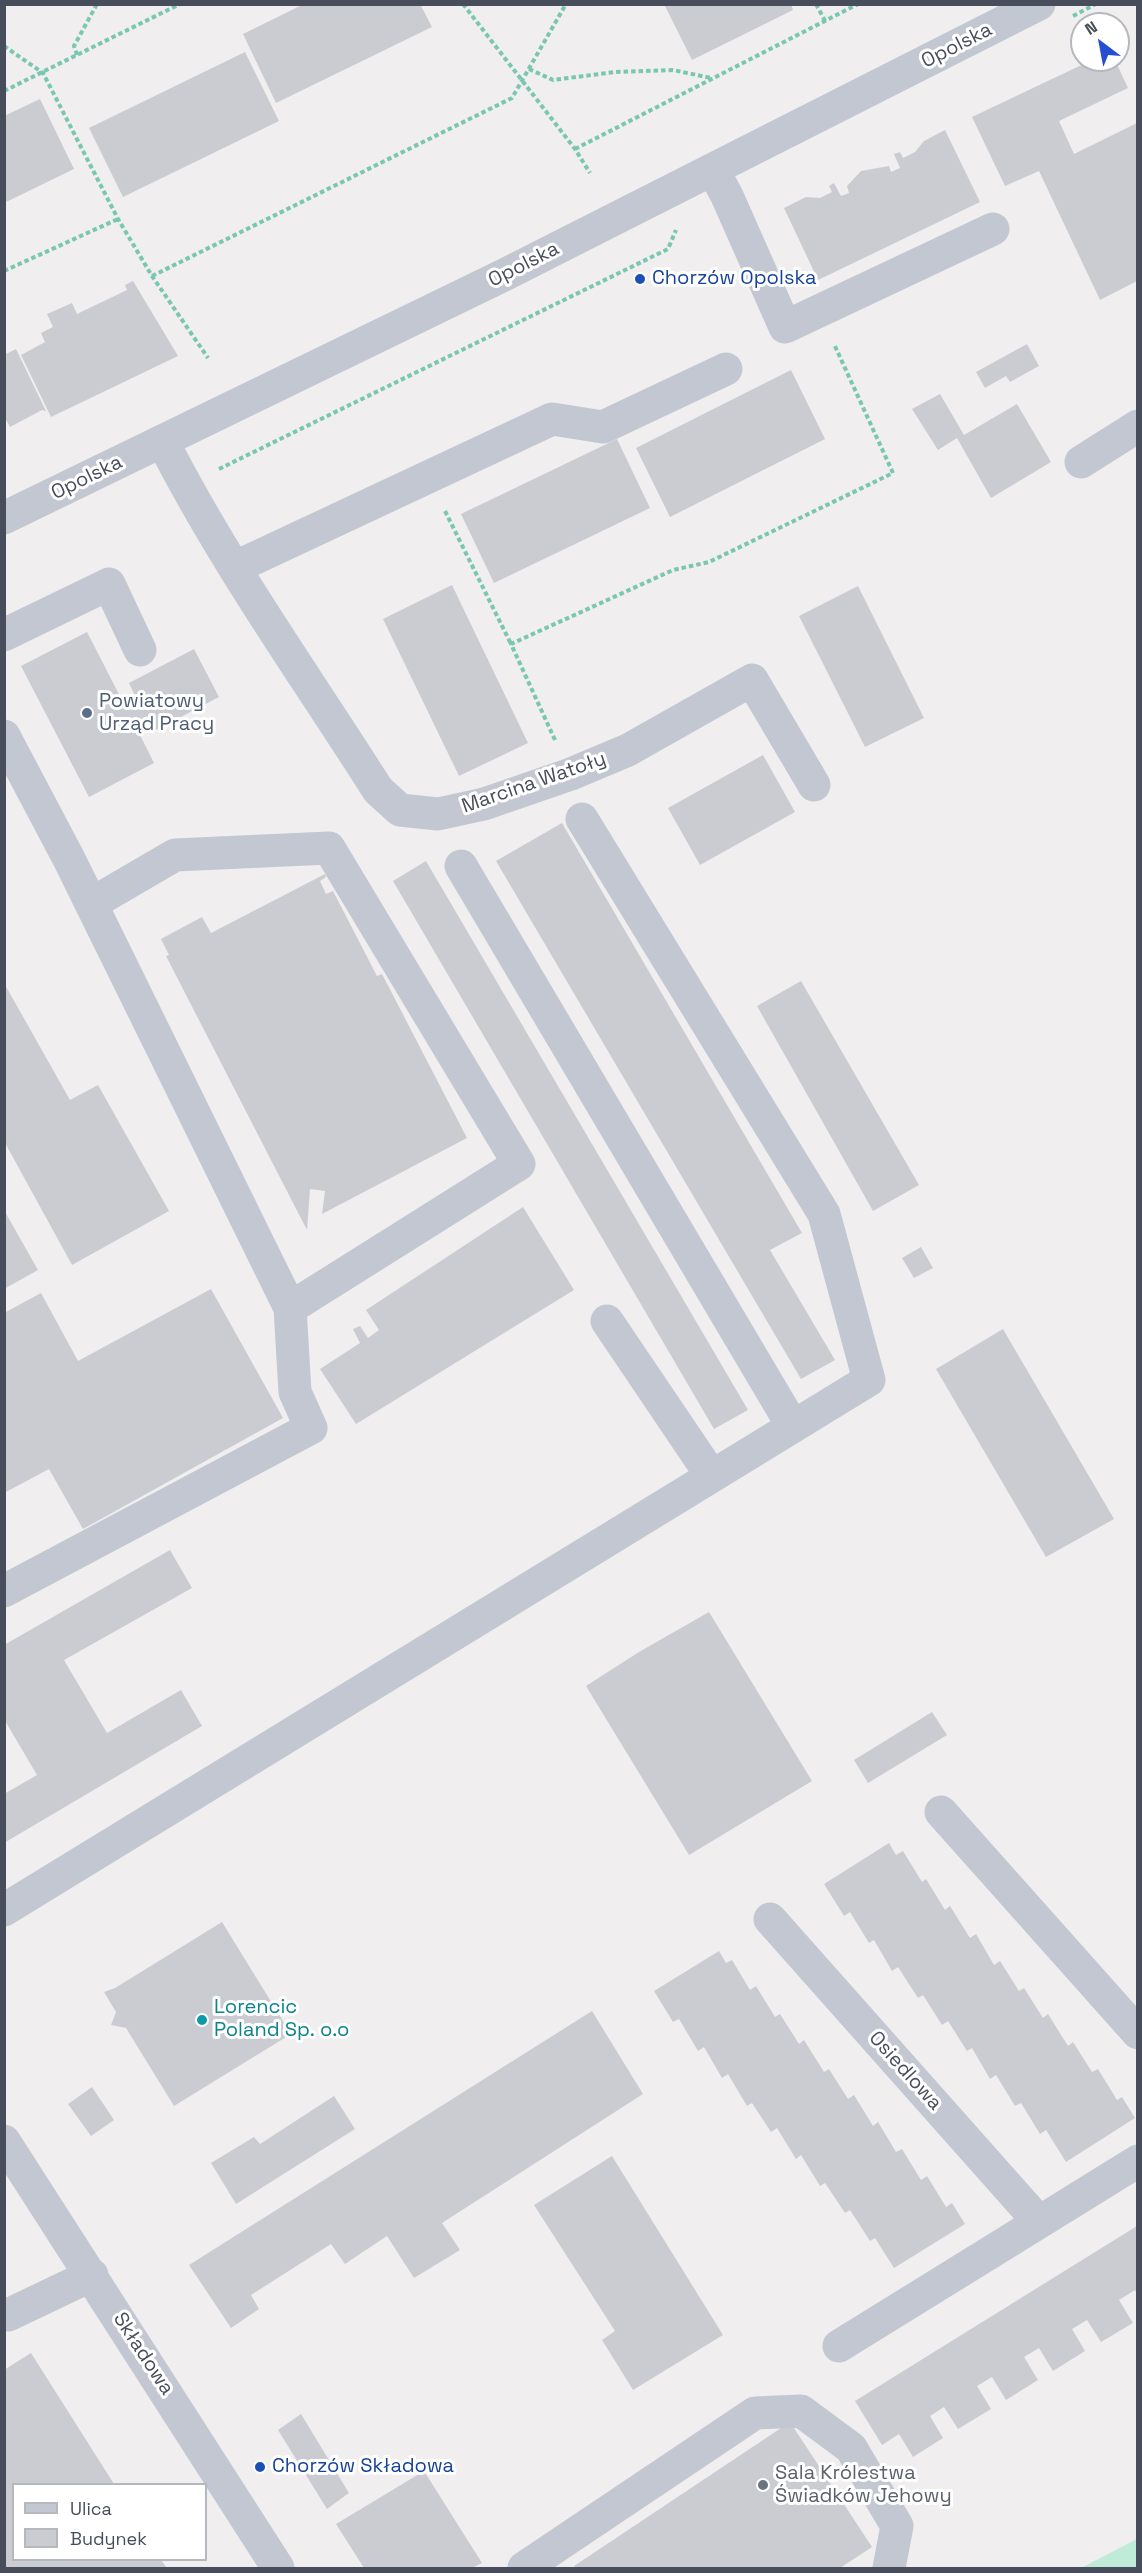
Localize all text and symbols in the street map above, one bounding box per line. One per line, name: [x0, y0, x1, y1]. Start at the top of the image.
north arrow: [1070, 12, 1130, 72]
text: N: [1081, 16, 1101, 40]
street label: Opolska: [918, 18, 996, 74]
street label: Opolska: [485, 237, 563, 293]
place label: Chorzów Opolska: [652, 267, 816, 291]
marker: Chorzów Opolska: [633, 272, 647, 286]
street label: Opolska: [48, 451, 126, 505]
place label: Powiatowy Urząd Pracy: [99, 690, 214, 737]
marker: Powiatowy Urząd Pracy: [80, 706, 94, 720]
street label: Marcina Watoły: [459, 747, 609, 819]
place label: Lorencic Poland Sp. o.o: [214, 1996, 349, 2043]
marker: Lorencic Poland Sp. o.o: [195, 2013, 209, 2027]
street label: Osiedlowa: [863, 2027, 947, 2115]
street label: Składowa: [107, 2308, 179, 2400]
place label: Chorzów Składowa: [272, 2455, 454, 2479]
marker: Chorzów Składowa: [253, 2460, 267, 2474]
place label: Sala Królestwa Świadków Jehowy: [775, 2462, 952, 2509]
marker: Sala Królestwa Świadków Jehowy: [756, 2478, 770, 2492]
legend: [12, 2483, 207, 2561]
text: Ulica: [70, 2497, 112, 2520]
text: Budynek: [70, 2527, 147, 2550]

